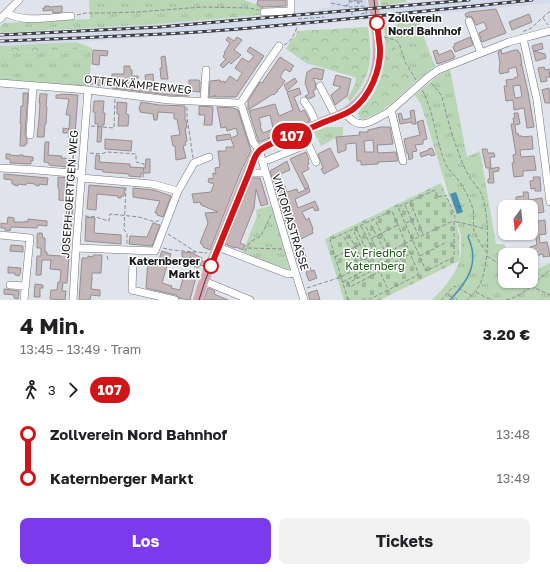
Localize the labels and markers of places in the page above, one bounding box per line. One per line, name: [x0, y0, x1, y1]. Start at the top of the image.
place label: Zollverein Nord Bahnhof: [388, 11, 461, 37]
marker: Zollverein Nord Bahnhof: [369, 15, 385, 31]
place label: Katernberger Markt: [129, 254, 201, 280]
marker: Katernberger Markt: [203, 258, 219, 274]

